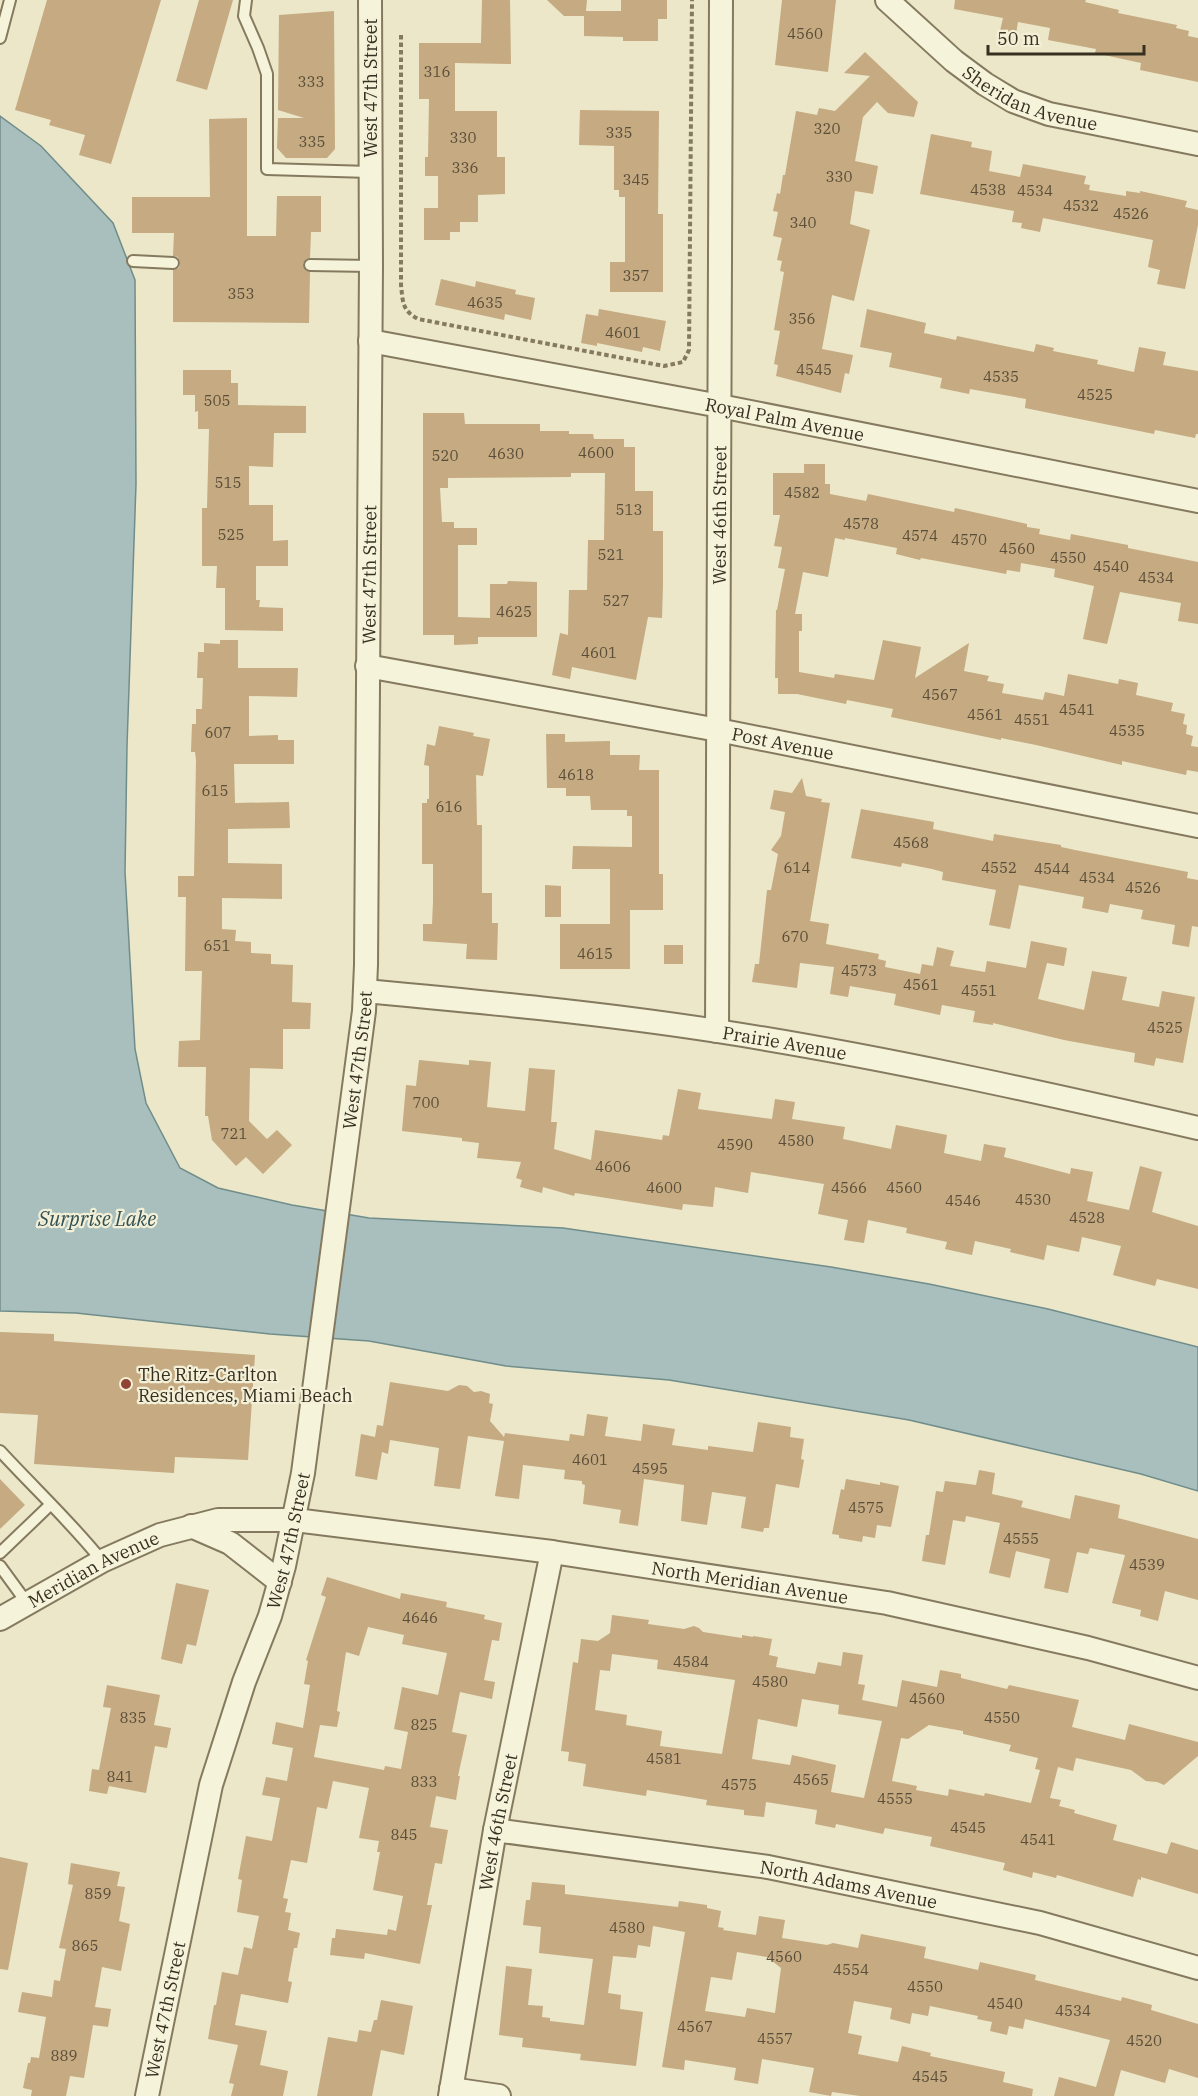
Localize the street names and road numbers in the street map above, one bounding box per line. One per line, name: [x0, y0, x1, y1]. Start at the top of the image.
street label: West 47th Street: [359, 18, 382, 158]
street label: Sheridan Avenue: [958, 60, 1100, 135]
street label: Royal Palm Avenue: [703, 392, 866, 446]
street label: West 46th Street: [707, 445, 731, 585]
street label: West 47th Street: [357, 505, 381, 644]
street label: Post Avenue: [730, 722, 836, 764]
street label: West 47th Street: [337, 990, 376, 1131]
street label: Prairie Avenue: [721, 1021, 849, 1064]
street label: West 47th Street: [261, 1470, 314, 1612]
street label: Meridian Avenue: [24, 1526, 162, 1612]
street label: North Meridian Avenue: [650, 1556, 850, 1608]
street label: West 46th Street: [473, 1751, 522, 1893]
street label: North Adams Avenue: [759, 1855, 940, 1913]
street label: West 47th Street: [139, 1939, 190, 2080]

